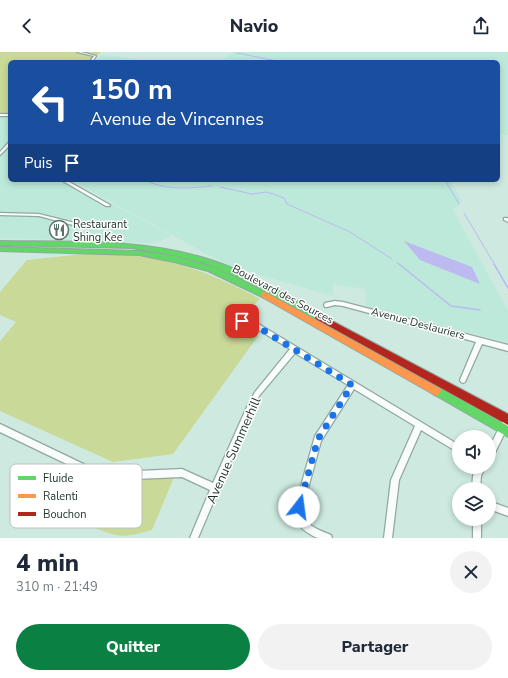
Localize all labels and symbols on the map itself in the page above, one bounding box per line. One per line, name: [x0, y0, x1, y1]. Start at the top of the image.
place label: Restaurant Shing Kee: [73, 217, 127, 245]
restaurant icon: Restaurant Shing Kee: [48, 219, 70, 241]
street label: Boulevard des Sources: [230, 261, 336, 328]
pin: [225, 304, 259, 338]
street label: Avenue Deslauriers: [369, 304, 466, 343]
street label: Avenue Summerhill: [202, 394, 266, 507]
legend: [10, 464, 142, 528]
text: Fluide: [43, 471, 73, 486]
position arrow: [278, 486, 320, 528]
text: Ralenti: [43, 489, 78, 504]
text: Bouchon: [43, 507, 86, 522]

